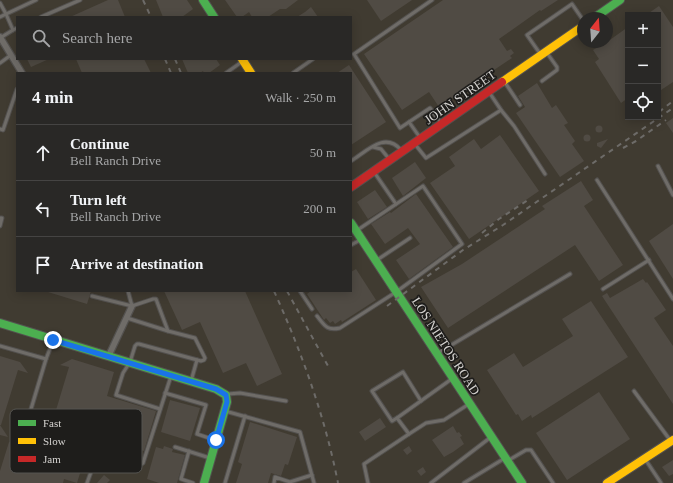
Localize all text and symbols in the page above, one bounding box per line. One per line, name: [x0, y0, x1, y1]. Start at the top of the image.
north arrow: [577, 12, 613, 48]
map controls: [625, 12, 661, 120]
button: +: [625, 12, 661, 48]
search box: [16, 16, 352, 60]
icon: search: [30, 27, 52, 49]
text: Search here: [62, 30, 132, 46]
button: −: [625, 48, 661, 84]
street label: JOHN STREET: [421, 67, 499, 127]
button: locate: [625, 84, 661, 120]
text: 4 min: [32, 88, 73, 107]
text: Walk · 250 m: [265, 90, 336, 105]
text: Continue: [70, 136, 129, 152]
icon: ahead: [32, 142, 54, 164]
text: 50 m: [310, 145, 336, 160]
text: Bell Ranch Drive: [70, 153, 161, 168]
text: Turn left: [70, 192, 127, 208]
icon: left: [32, 198, 54, 220]
text: 200 m: [303, 201, 336, 216]
text: Bell Ranch Drive: [70, 209, 161, 224]
icon: arrive: [32, 254, 54, 276]
text: Arrive at destination: [70, 256, 203, 272]
street label: LOS NIETOS ROAD: [409, 294, 483, 398]
route end: [44, 331, 62, 349]
legend: [10, 409, 142, 473]
text: Fast: [43, 417, 61, 429]
route start: [207, 431, 225, 449]
text: Slow: [43, 435, 66, 447]
text: Jam: [43, 453, 61, 465]

